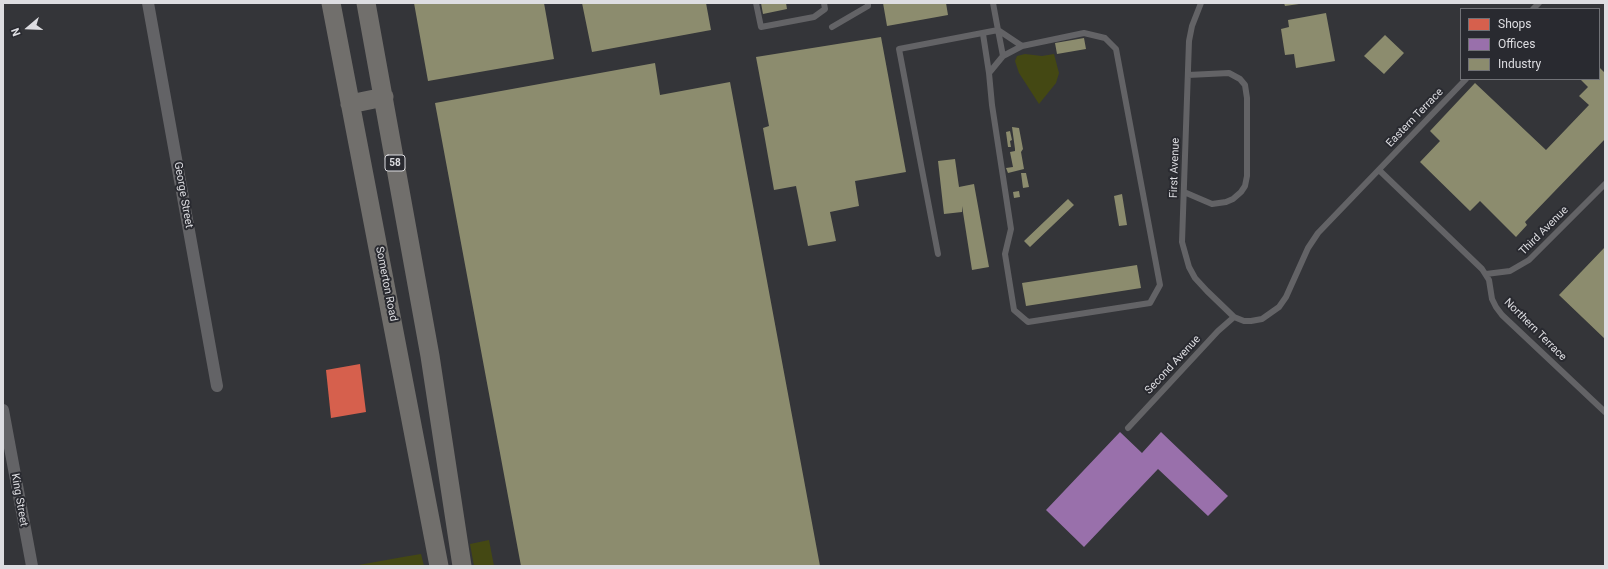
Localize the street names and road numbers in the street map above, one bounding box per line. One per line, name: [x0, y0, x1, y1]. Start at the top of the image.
street label: Eastern Terrace: [1384, 86, 1446, 150]
street label: First Avenue: [1167, 138, 1183, 198]
road number: 58: [385, 155, 405, 171]
street label: George Street: [171, 161, 195, 229]
street label: Third Avenue: [1517, 204, 1571, 258]
street label: Somerton Road: [372, 245, 400, 323]
street label: Northern Terrace: [1501, 296, 1569, 364]
street label: Second Avenue: [1142, 333, 1204, 397]
street label: King Street: [8, 472, 30, 528]

